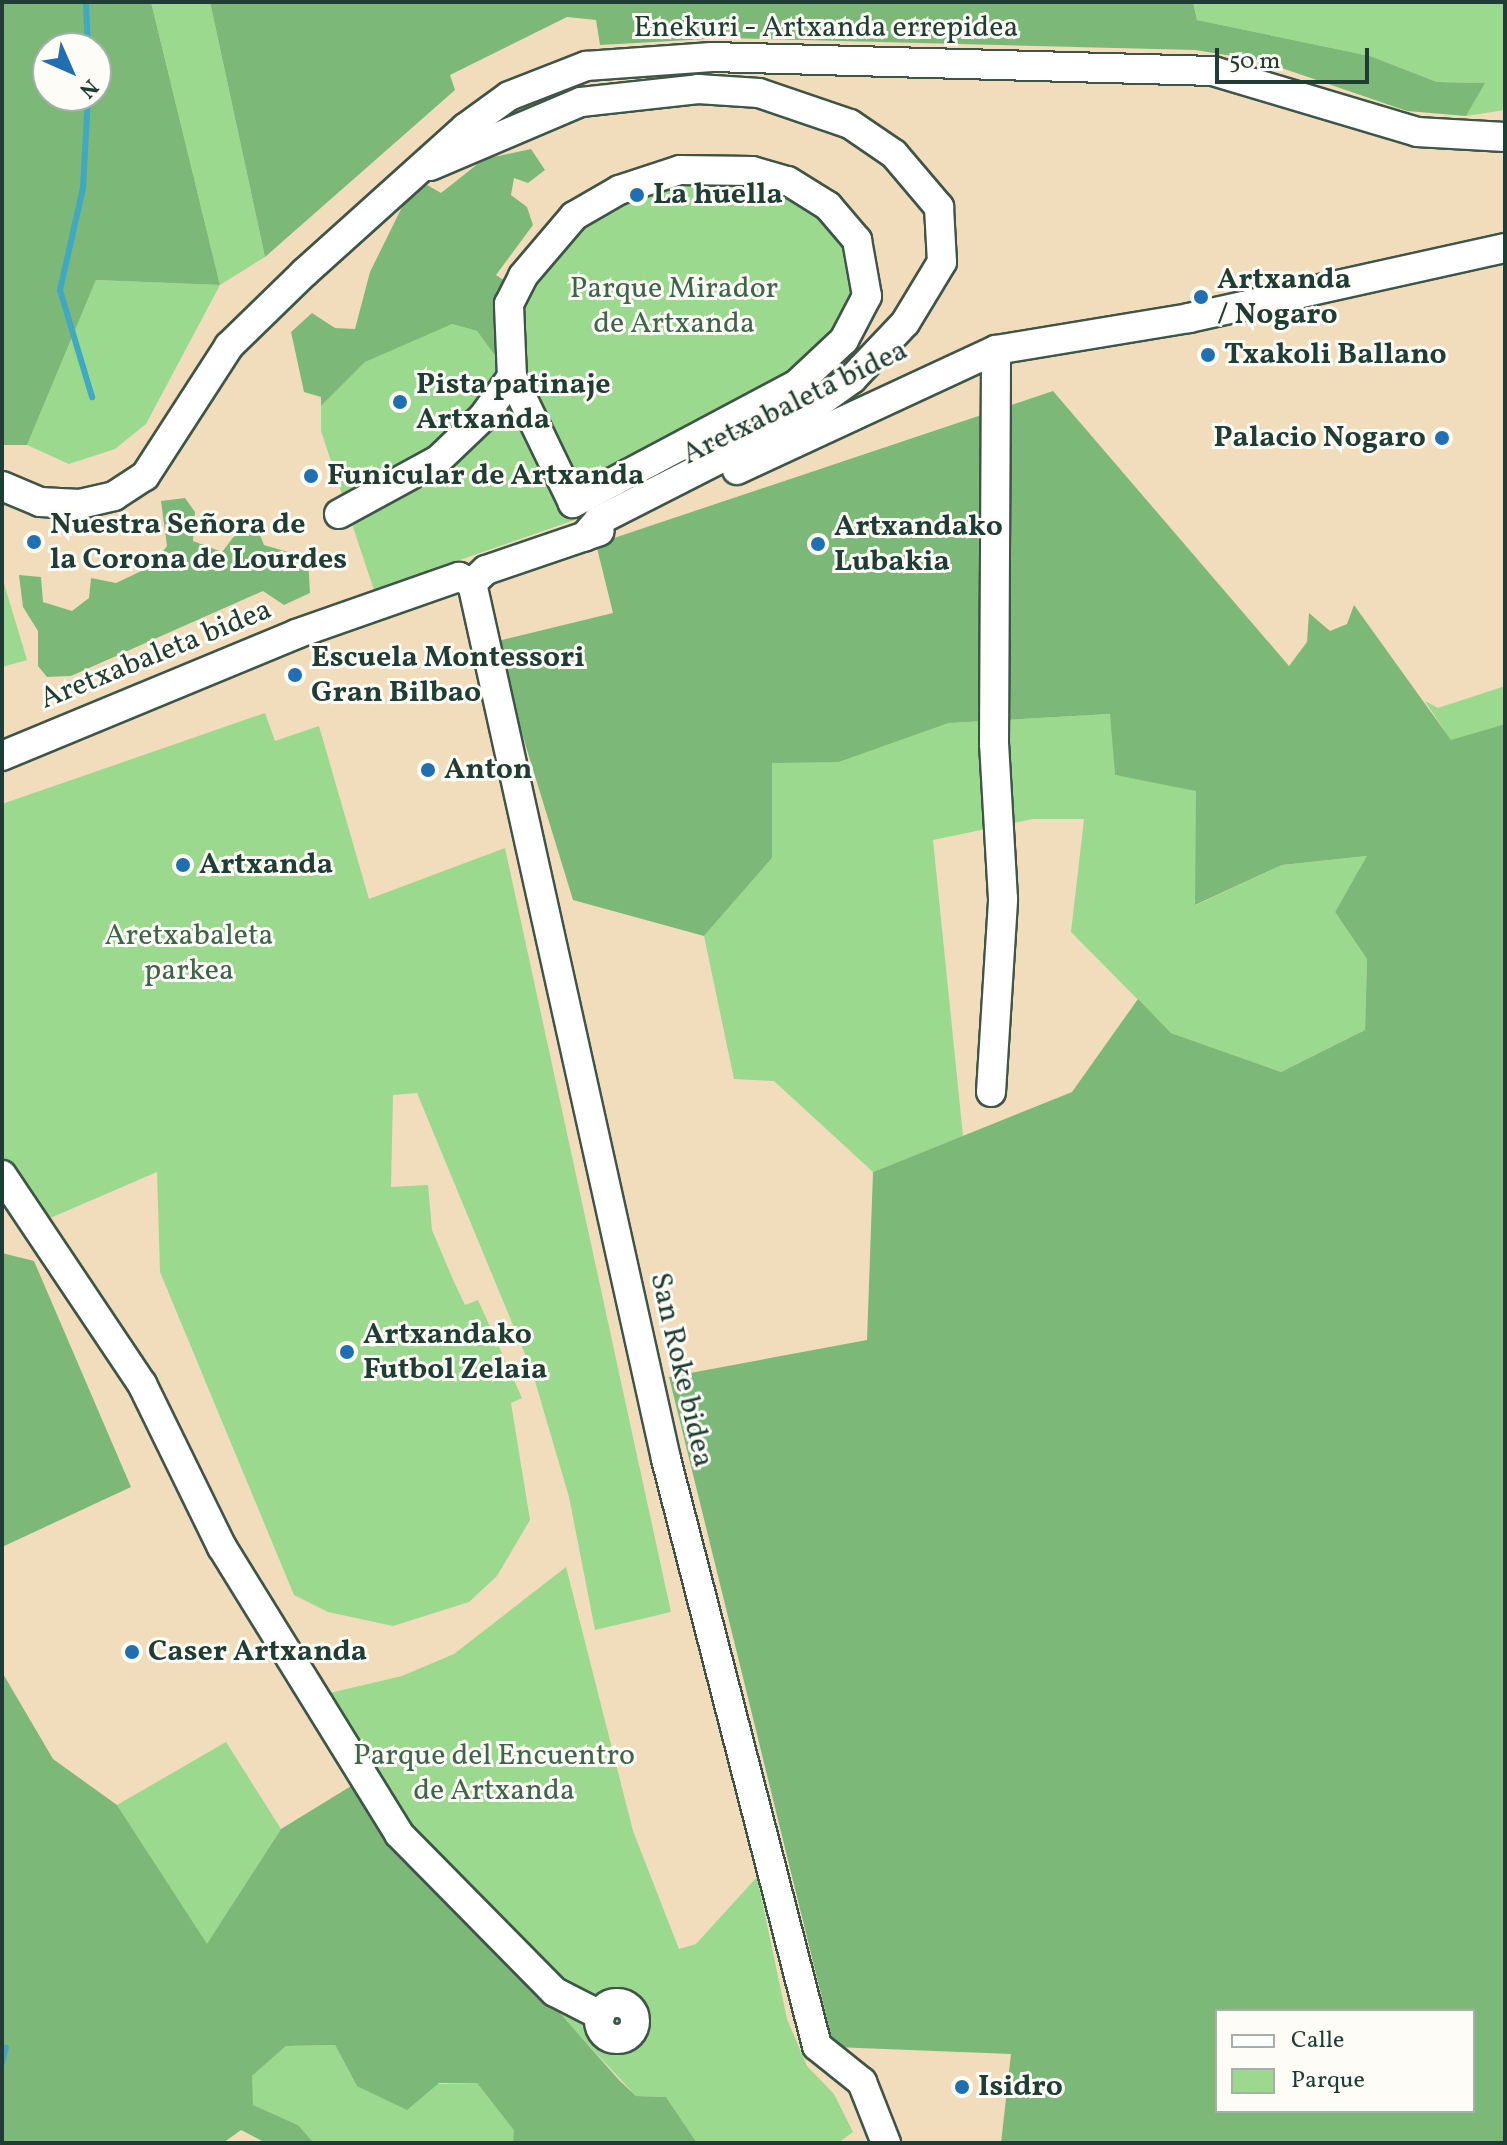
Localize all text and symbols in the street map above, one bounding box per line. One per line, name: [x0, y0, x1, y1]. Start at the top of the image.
street label: Enekuri - Artxanda errepidea: [633, 10, 1019, 46]
north arrow: [32, 32, 112, 112]
scale bar: [1219, 32, 1373, 82]
text: 50 m: [1229, 45, 1281, 79]
text: N: [71, 71, 105, 105]
place label: La huella: [653, 177, 783, 213]
marker: La huella: [628, 186, 646, 204]
place label: Artxanda / Nogaro: [1217, 262, 1351, 332]
park label: Parque Mirador de Artxanda: [570, 271, 778, 342]
marker: Artxanda / Nogaro: [1192, 288, 1210, 306]
street label: Aretxabaleta bidea: [676, 333, 914, 473]
place label: Txakoli Ballano: [1224, 337, 1447, 373]
marker: Txakoli Ballano: [1199, 346, 1217, 364]
place label: Pista patinaje Artxanda: [416, 367, 611, 438]
marker: Pista patinaje Artxanda: [391, 393, 409, 411]
place label: Palacio Nogaro: [1213, 420, 1426, 456]
marker: Palacio Nogaro: [1433, 429, 1451, 447]
place label: Funicular de Artxanda: [327, 458, 644, 494]
marker: Funicular de Artxanda: [302, 467, 320, 485]
place label: Nuestra Señora de la Corona de Lourdes: [50, 507, 347, 578]
place label: Artxandako Lubakia: [834, 509, 1003, 580]
marker: Nuestra Señora de la Corona de Lourdes: [25, 533, 43, 551]
marker: Artxandako Lubakia: [809, 535, 827, 553]
street label: Aretxabaleta bidea: [35, 592, 277, 718]
place label: Escuela Montessori Gran Bilbao: [311, 640, 585, 710]
marker: Escuela Montessori Gran Bilbao: [286, 666, 304, 684]
place label: Anton: [444, 752, 533, 788]
marker: Anton: [419, 761, 437, 779]
place label: Artxanda: [199, 847, 333, 883]
marker: Artxanda: [174, 856, 192, 874]
park label: Aretxabaleta parkea: [104, 918, 274, 988]
street label: San Roke bidea: [641, 1269, 721, 1471]
place label: Artxandako Futbol Zelaia: [363, 1317, 547, 1388]
marker: Artxandako Futbol Zelaia: [338, 1343, 356, 1361]
place label: Caser Artxanda: [148, 1634, 367, 1670]
marker: Caser Artxanda: [123, 1643, 141, 1661]
park label: Parque del Encuentro de Artxanda: [353, 1738, 635, 1808]
legend: [1215, 2009, 1475, 2113]
text: Calle: [1291, 2024, 1344, 2058]
text: Parque: [1291, 2064, 1365, 2098]
place label: Isidro: [978, 2069, 1063, 2105]
marker: Isidro: [953, 2078, 971, 2096]

